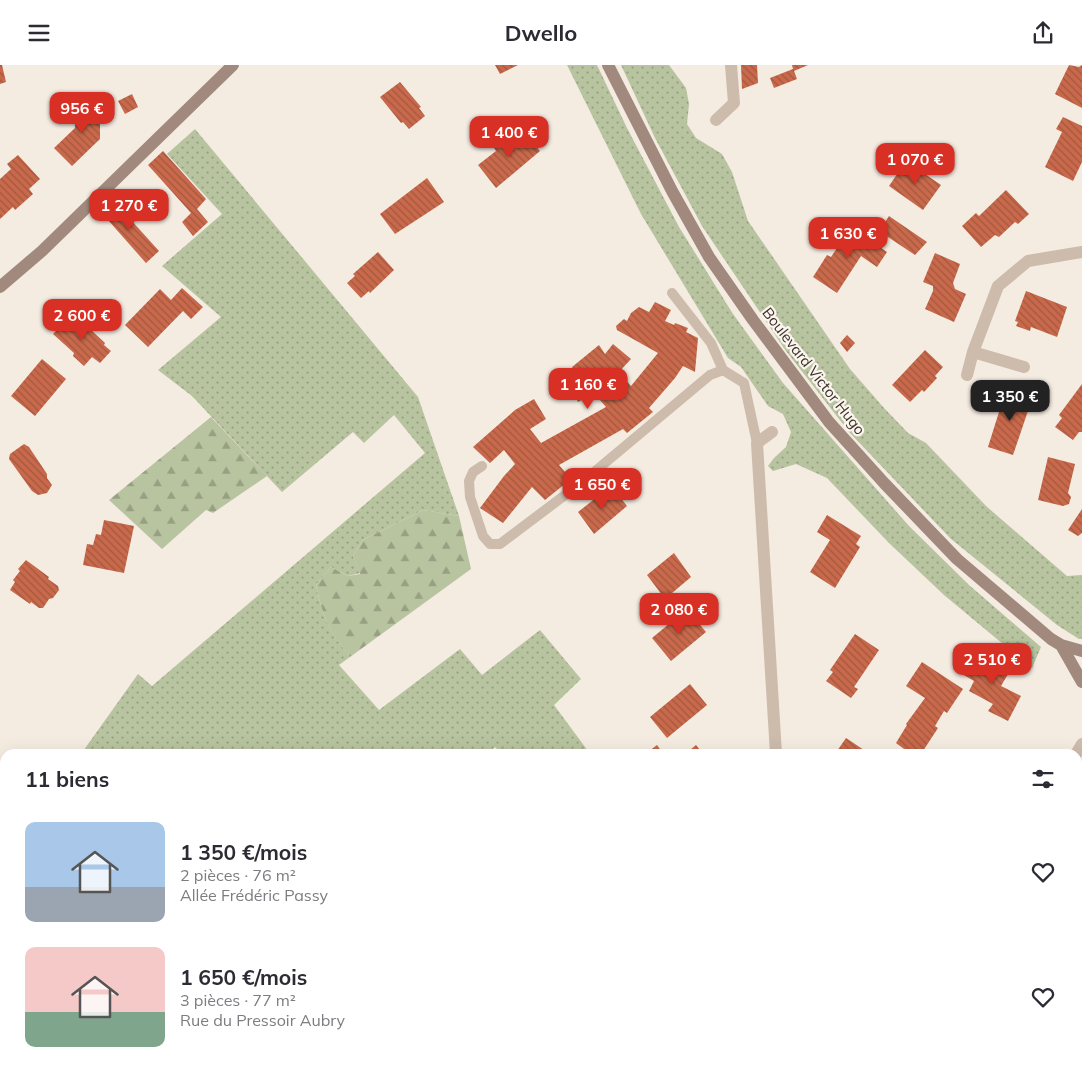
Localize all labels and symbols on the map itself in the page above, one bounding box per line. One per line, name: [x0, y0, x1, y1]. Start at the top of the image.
pin: 956 €: [47, 92, 117, 134]
pin: 1 400 €: [463, 116, 555, 158]
pin: 1 070 €: [869, 143, 961, 185]
pin: 1 270 €: [83, 189, 175, 231]
pin: 1 630 €: [802, 217, 894, 259]
pin: 2 600 €: [36, 299, 128, 341]
street label: Boulevard Victor Hugo: [758, 304, 870, 438]
pin: 1 160 €: [542, 367, 634, 410]
pin: 1 350 €: [964, 379, 1056, 422]
pin: 1 650 €: [556, 467, 648, 510]
pin: 2 080 €: [633, 593, 725, 635]
pin: 2 510 €: [946, 643, 1038, 685]

